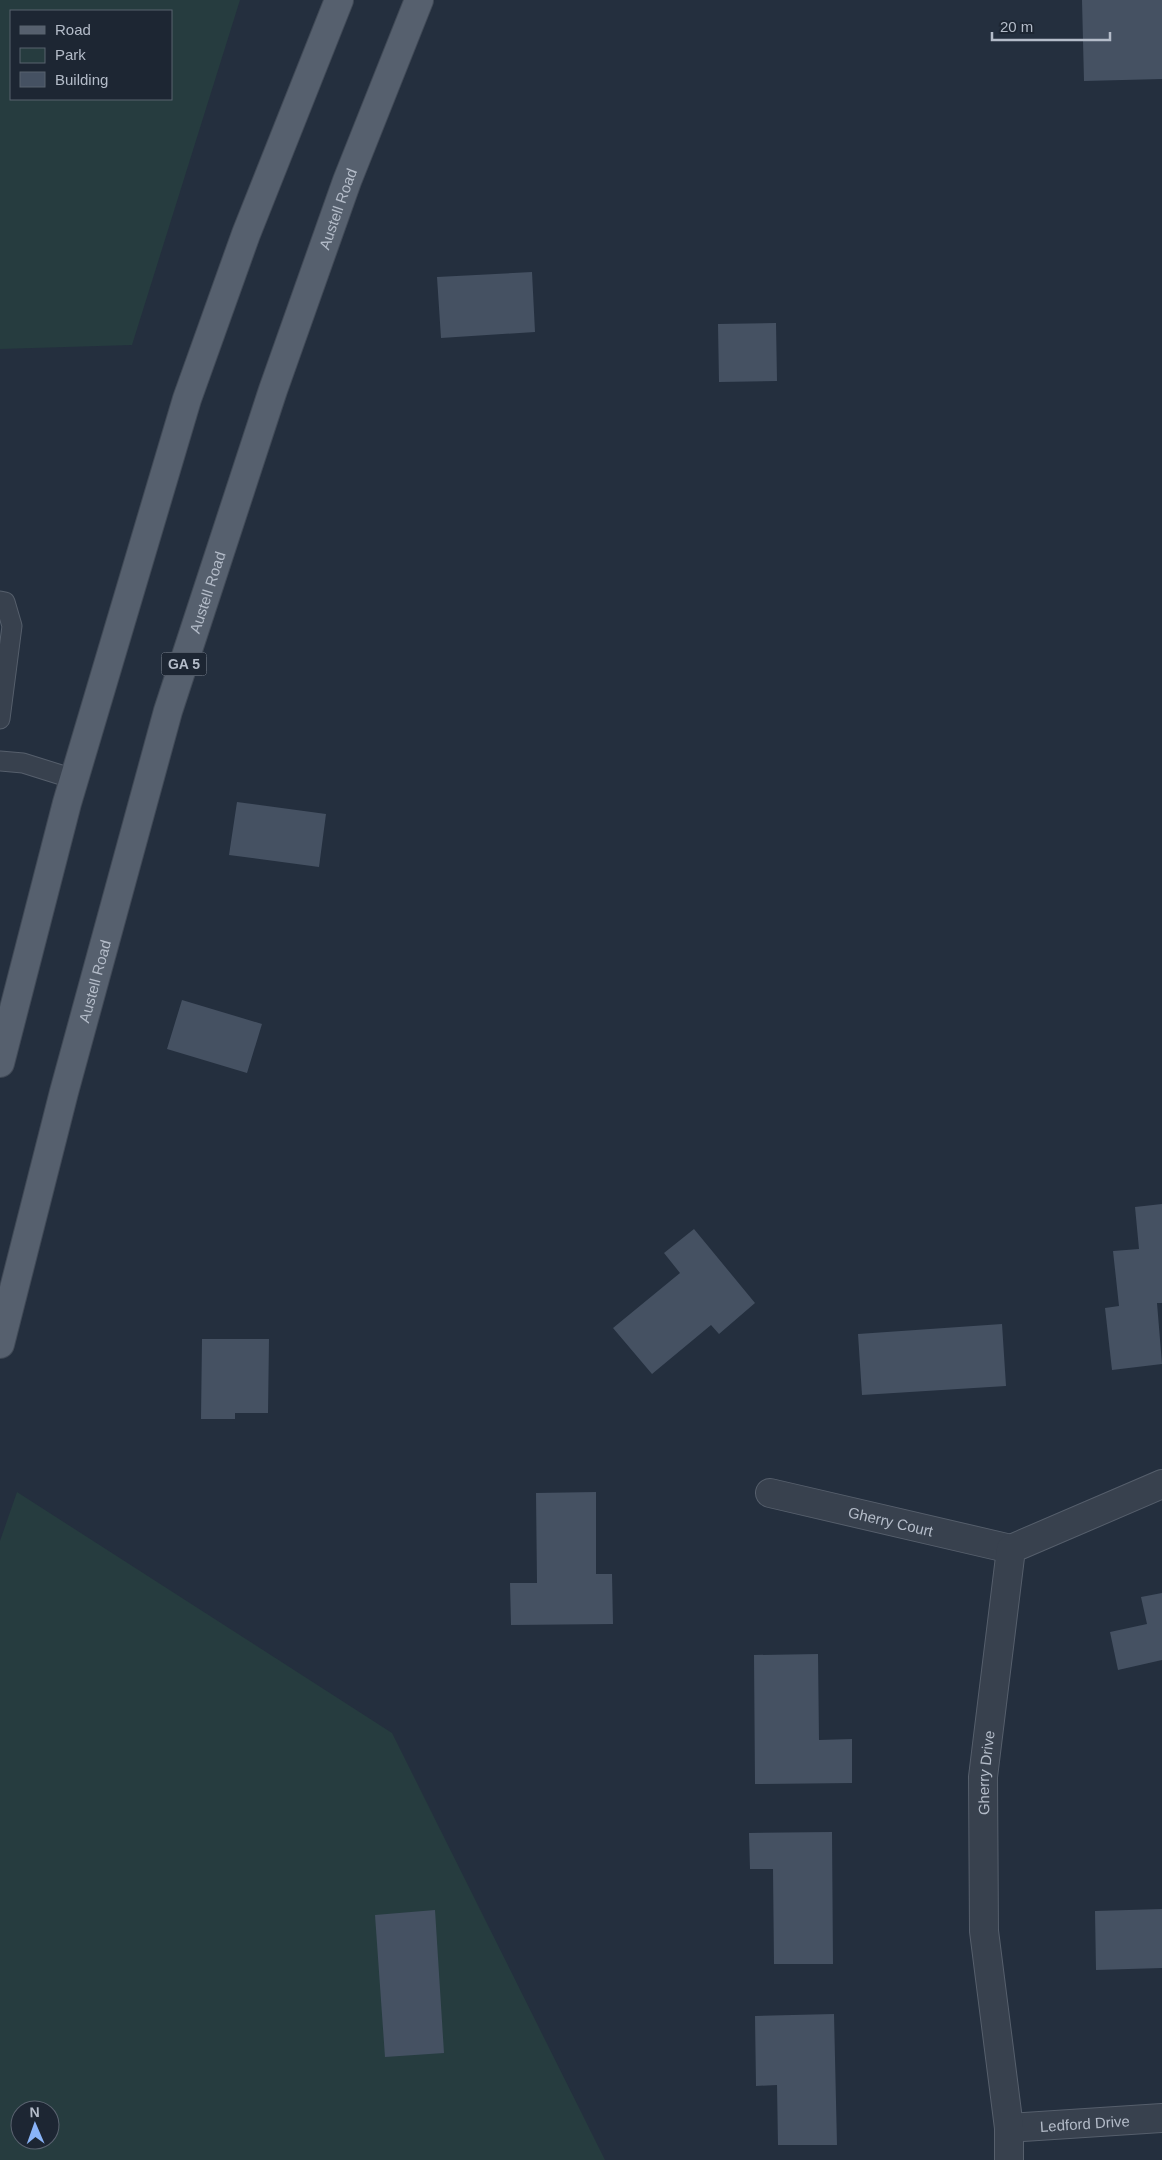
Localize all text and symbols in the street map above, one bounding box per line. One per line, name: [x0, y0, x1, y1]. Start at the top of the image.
legend: [10, 10, 172, 100]
scale bar: [992, 10, 1110, 42]
text: 20 m: [1000, 18, 1033, 35]
text: Road: [55, 21, 91, 38]
text: Park: [55, 46, 86, 63]
text: Building: [55, 71, 108, 88]
street label: Austell Road: [315, 166, 360, 252]
street label: Austell Road: [186, 549, 228, 635]
road number: GA 5: [162, 652, 206, 676]
street label: Austell Road: [75, 938, 114, 1024]
street label: Gherry Court: [847, 1503, 936, 1539]
street label: Gherry Drive: [974, 1729, 997, 1815]
north arrow: [10, 2100, 60, 2150]
text: N: [29, 2104, 40, 2120]
street label: Ledford Drive: [1039, 2112, 1130, 2134]

